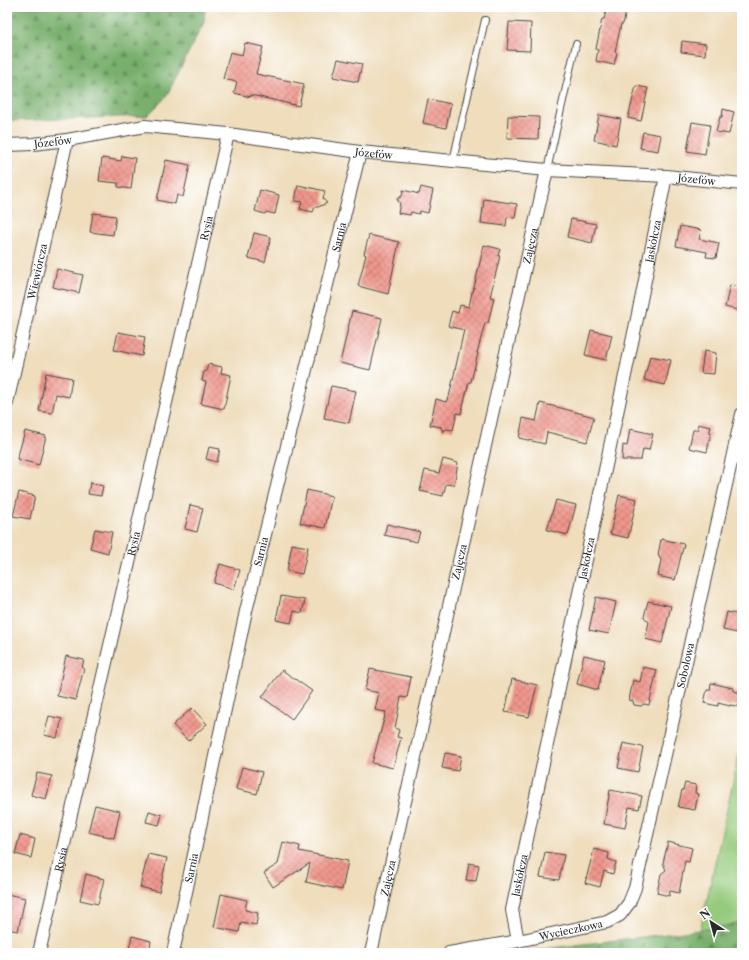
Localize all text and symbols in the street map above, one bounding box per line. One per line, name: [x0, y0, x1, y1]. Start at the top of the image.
street label: Józefów: [31, 133, 73, 151]
street label: Józefów: [352, 145, 394, 162]
street label: Józefów: [675, 171, 717, 188]
street label: Rysia: [197, 214, 216, 242]
street label: Jaskółcza: [642, 218, 664, 266]
street label: Sarnia: [329, 220, 349, 253]
street label: Zajęcza: [520, 226, 540, 265]
street label: Wiewiórcza: [24, 242, 50, 301]
street label: Rysia: [124, 529, 143, 557]
street label: Sarnia: [251, 535, 271, 568]
street label: Jaskółcza: [575, 535, 597, 583]
street label: Zajęcza: [449, 542, 469, 581]
street label: Sobolowa: [674, 641, 697, 690]
street label: Rysia: [51, 845, 70, 873]
street label: Sarnia: [182, 851, 201, 884]
street label: Jaskółcza: [508, 852, 530, 900]
street label: Zajęcza: [378, 858, 398, 897]
north arrow: [691, 902, 731, 942]
text: N: [697, 905, 713, 922]
street label: Wycieczkowa: [537, 916, 604, 943]

